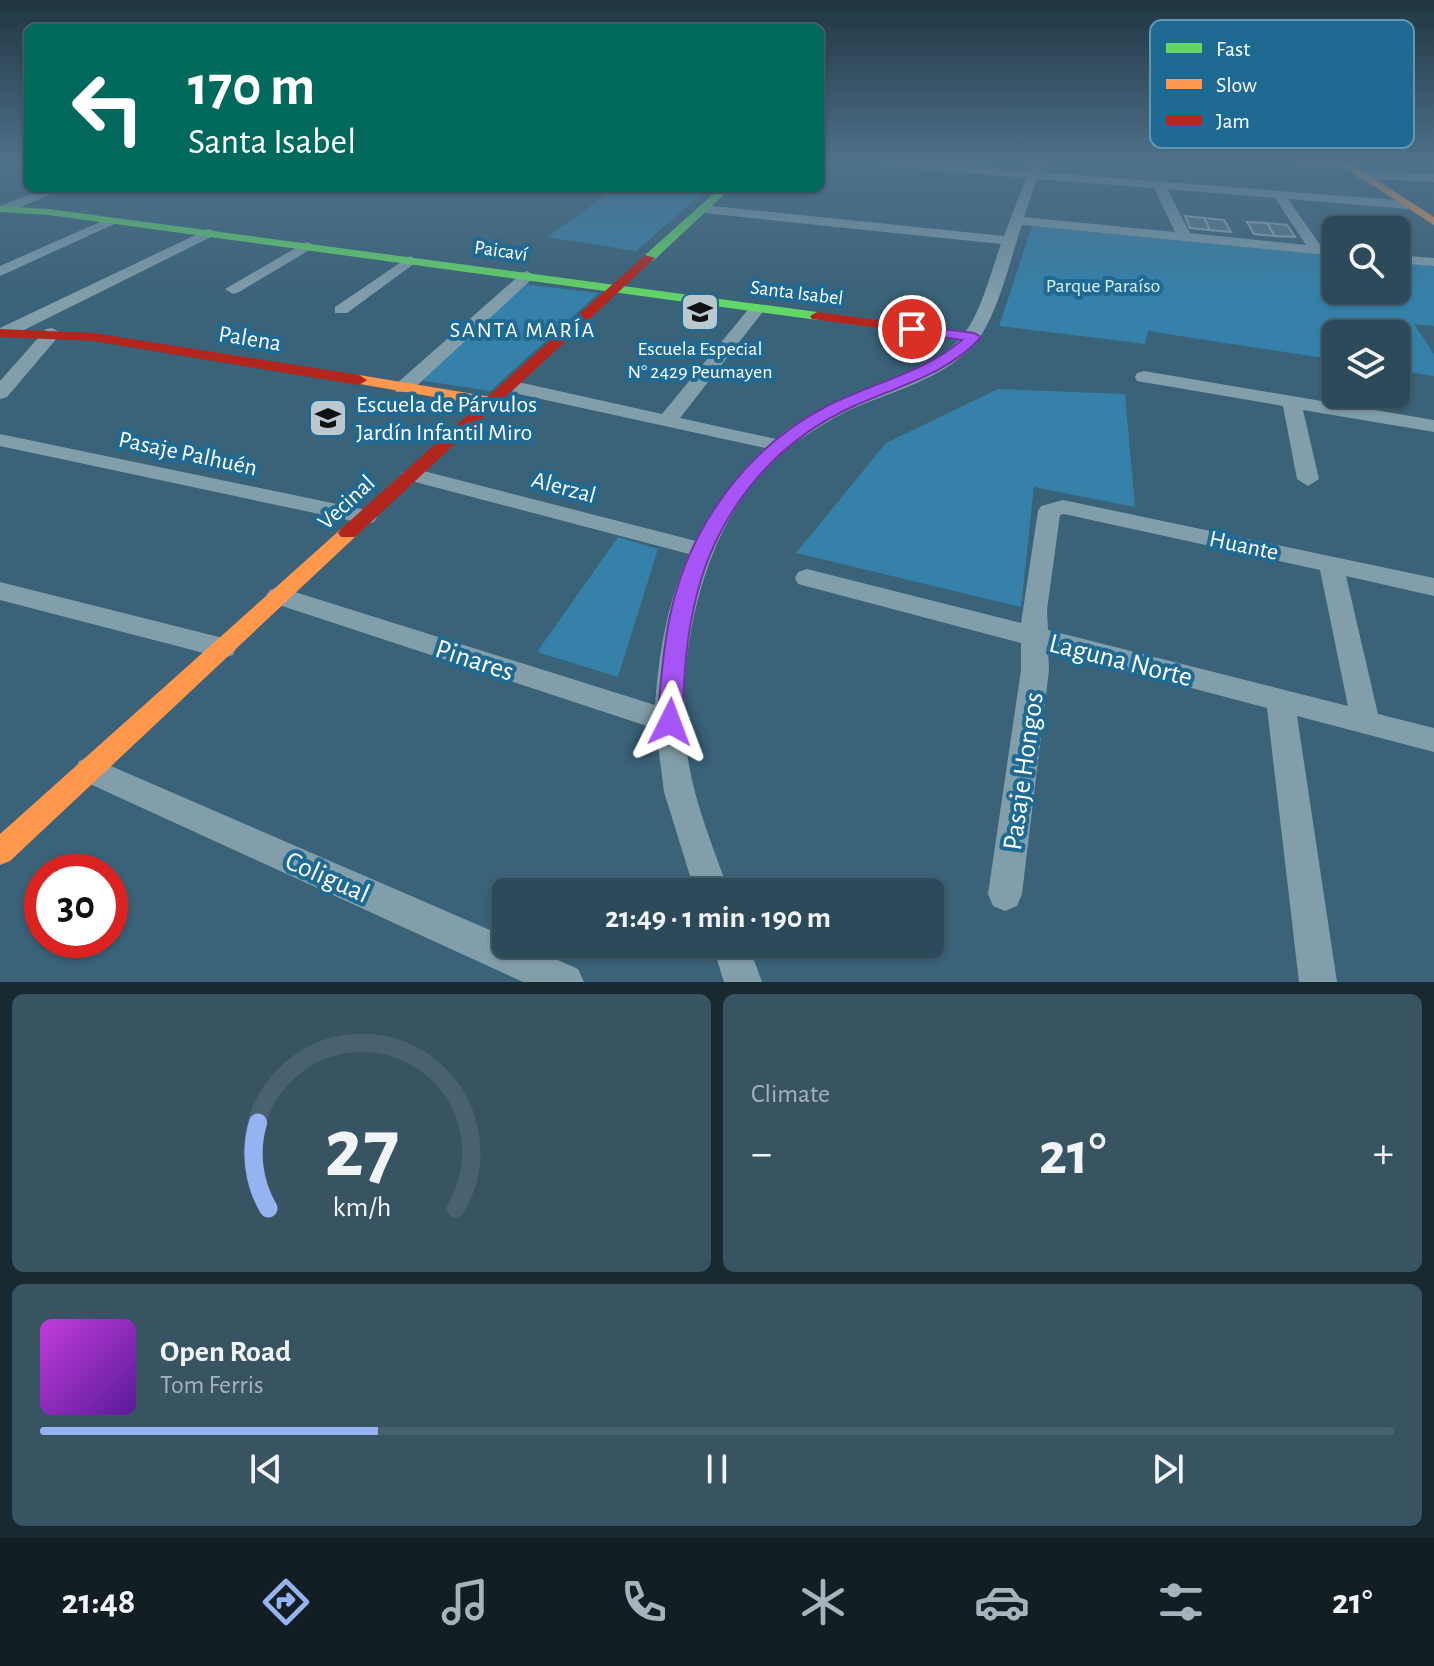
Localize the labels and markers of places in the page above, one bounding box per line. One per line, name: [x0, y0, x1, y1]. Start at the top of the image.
school or university icon: Escuela Especial N° 2429 Peumayen: [679, 291, 721, 333]
pin: [878, 295, 946, 363]
place label: Escuela Especial N° 2429 Peumayen: [628, 339, 772, 382]
place label: Escuela de Párvulos Jardín Infantil Miro: [356, 393, 537, 445]
school or university icon: Escuela de Párvulos Jardín Infantil Miro: [307, 397, 349, 439]

